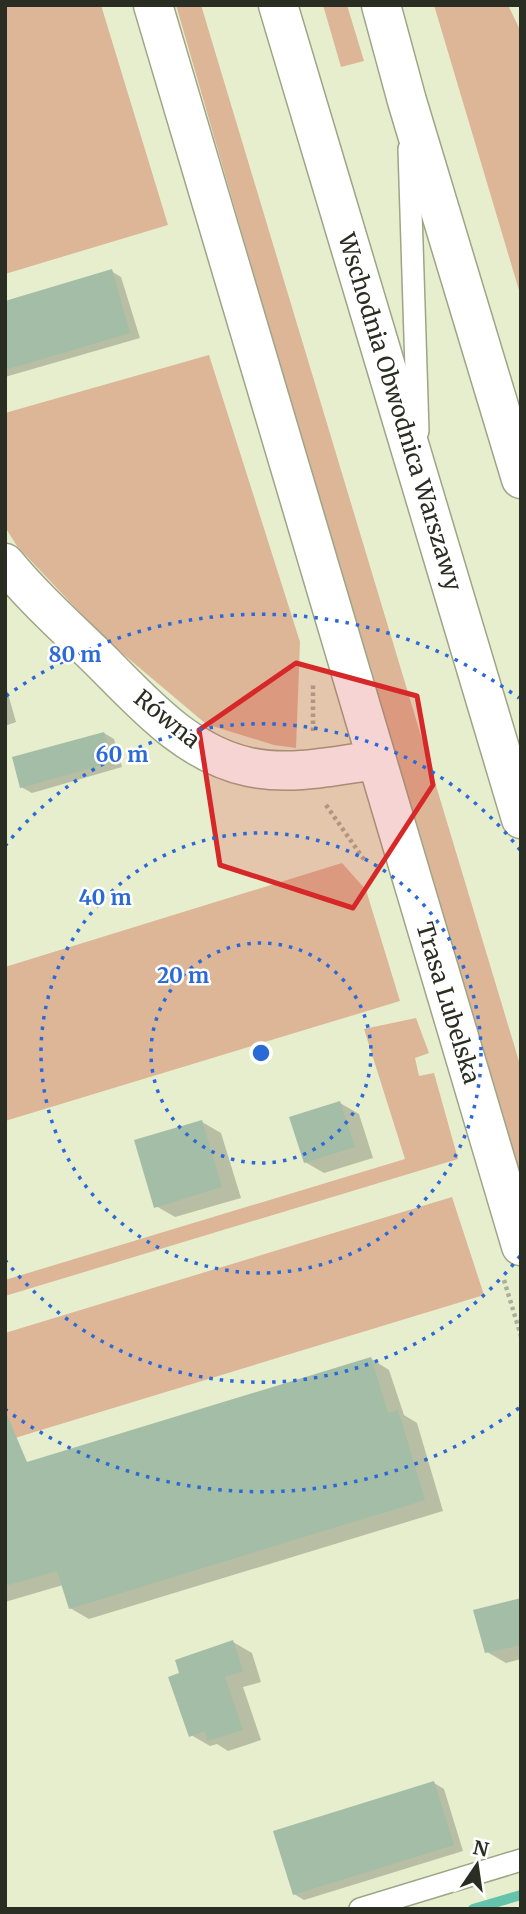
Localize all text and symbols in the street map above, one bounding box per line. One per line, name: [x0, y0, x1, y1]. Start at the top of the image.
street label: Wschodnia Obwodnica Warszawy: [332, 229, 469, 595]
text: 80 m: [49, 641, 101, 668]
street label: Równa: [128, 683, 206, 754]
text: 60 m: [96, 741, 148, 768]
text: 40 m: [78, 884, 132, 911]
street label: Trasa Lubelska: [410, 919, 487, 1087]
text: 20 m: [157, 962, 209, 989]
centre of rings: [249, 1041, 273, 1065]
north arrow: [442, 1830, 512, 1900]
text: N: [471, 1835, 491, 1862]

